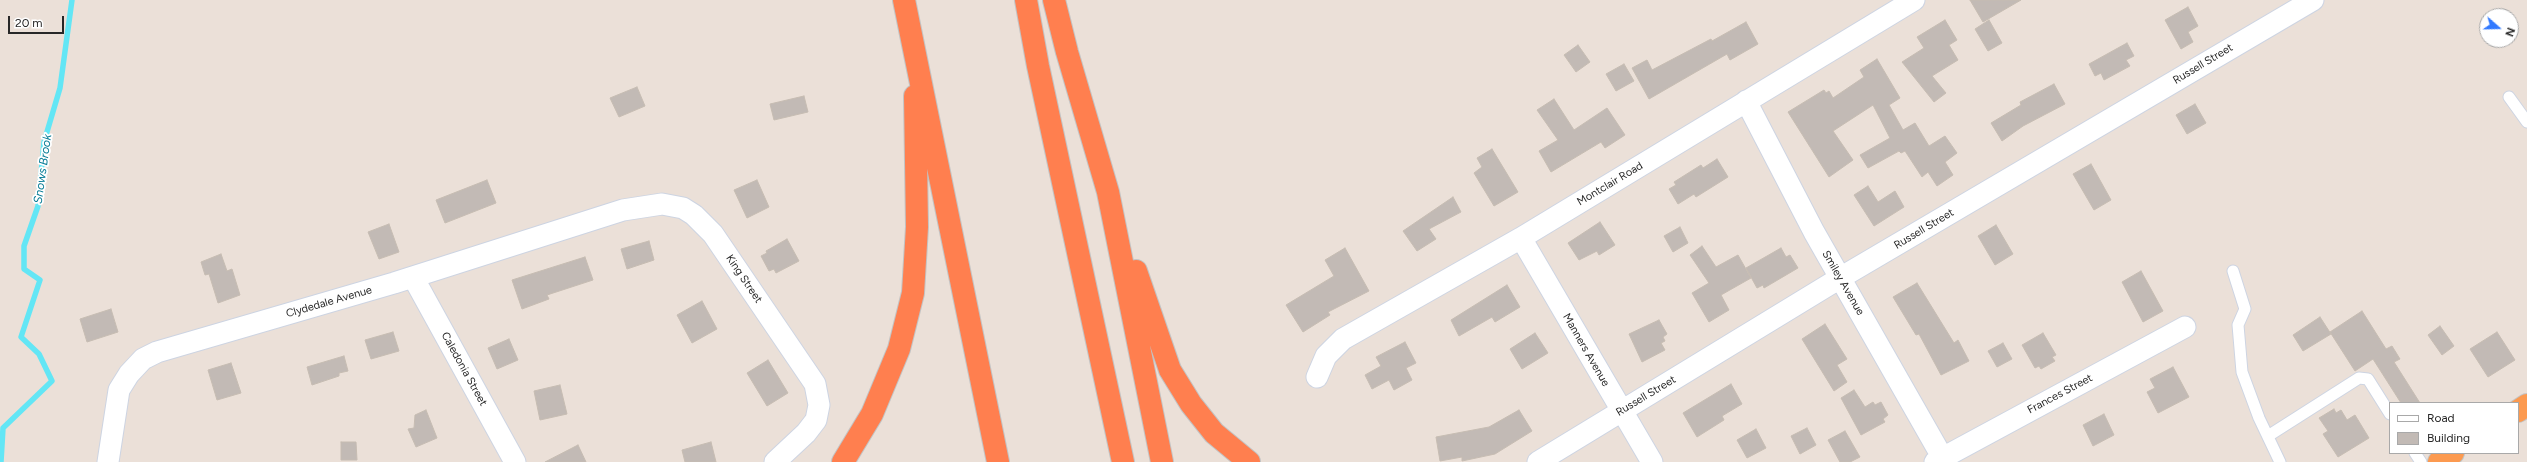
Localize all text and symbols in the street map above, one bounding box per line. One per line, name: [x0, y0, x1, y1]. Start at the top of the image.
scale bar: [10, 8, 66, 34]
north arrow: [2479, 8, 2519, 48]
text: 20 m: [15, 16, 43, 30]
text: N: [2502, 26, 2517, 38]
street label: Russell Street: [2171, 41, 2235, 87]
water label: Snows Brook: [31, 133, 55, 205]
street label: Montclair Road: [1575, 159, 1645, 209]
street label: Russell Street: [1892, 206, 1956, 252]
street label: Smiley Avenue: [1819, 248, 1867, 318]
street label: King Street: [723, 252, 765, 306]
street label: Clydedale Avenue: [284, 283, 374, 321]
street label: Manners Avenue: [1560, 311, 1612, 389]
street label: Caledonia Street: [438, 330, 490, 408]
street label: Frances Street: [2025, 371, 2095, 417]
street label: Russell Street: [1614, 373, 1678, 419]
legend: [2389, 402, 2519, 454]
text: Road: [2427, 411, 2455, 425]
text: Building: [2427, 431, 2470, 445]

